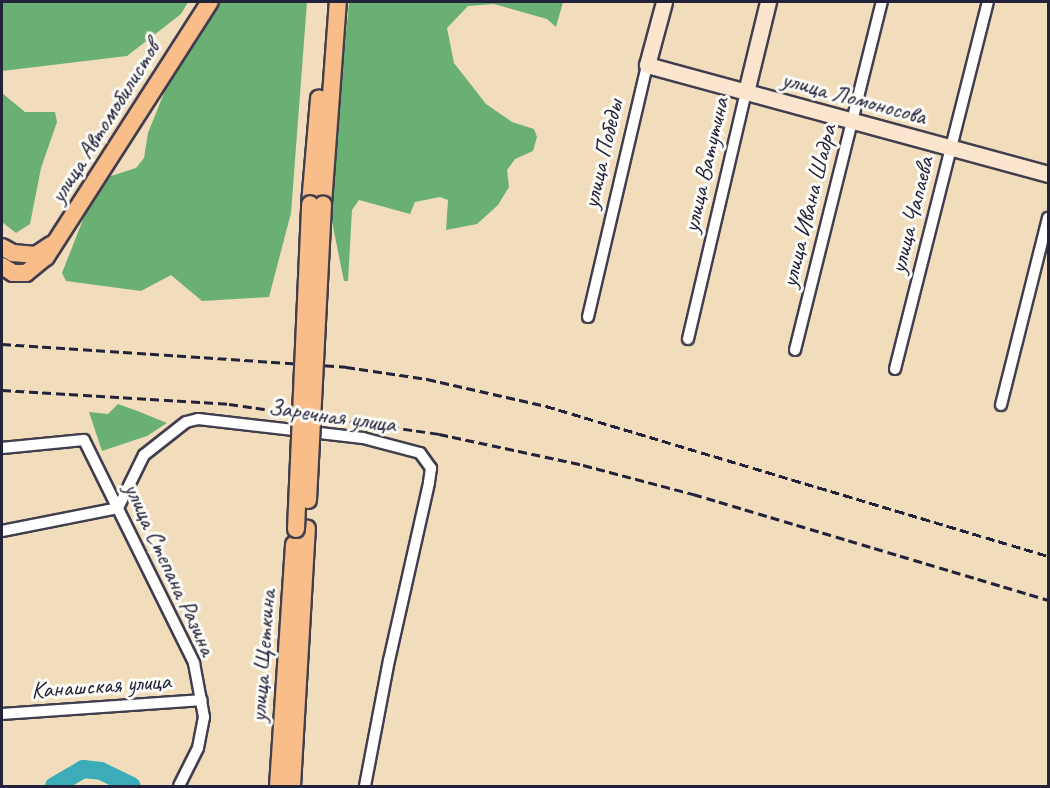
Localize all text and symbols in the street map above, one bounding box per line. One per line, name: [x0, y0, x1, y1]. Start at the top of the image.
street label: улица Автомобилистов: [44, 36, 166, 208]
street label: улица Ломоносова: [779, 65, 929, 131]
street label: улица Ватутина: [676, 94, 736, 236]
street label: улица Победы: [577, 97, 629, 211]
street label: улица Ивана Шадра: [775, 122, 843, 290]
street label: улица Чапаева: [884, 154, 940, 276]
street label: Заречная улица: [266, 393, 398, 439]
street label: улица Степана Разина: [118, 479, 222, 659]
street label: улица Щеткина: [244, 589, 282, 723]
street label: Канашская улица: [29, 667, 173, 705]

